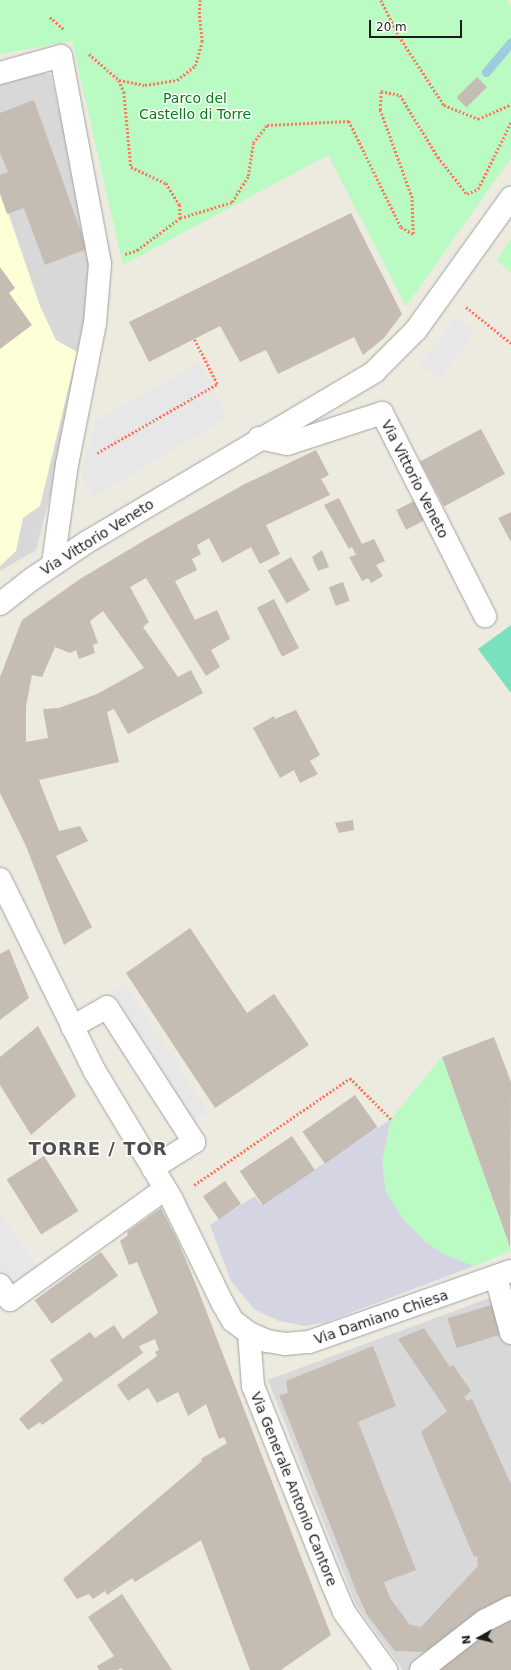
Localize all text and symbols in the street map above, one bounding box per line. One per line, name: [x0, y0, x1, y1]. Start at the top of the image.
scale bar: [371, 12, 464, 38]
text: 20 m: [376, 20, 407, 34]
park label: Parco del Castello di Torre: [139, 90, 251, 122]
street label: Via Vittorio Veneto: [378, 417, 452, 541]
street label: Via Vittorio Veneto: [37, 495, 157, 579]
district label: TORRE / TOR: [28, 1138, 168, 1160]
street label: Via Damiano Chiesa: [312, 1286, 450, 1348]
street label: Via Generale Antonio Cantore: [247, 1389, 341, 1589]
north arrow: [459, 1618, 499, 1658]
text: N: [460, 1634, 474, 1645]

